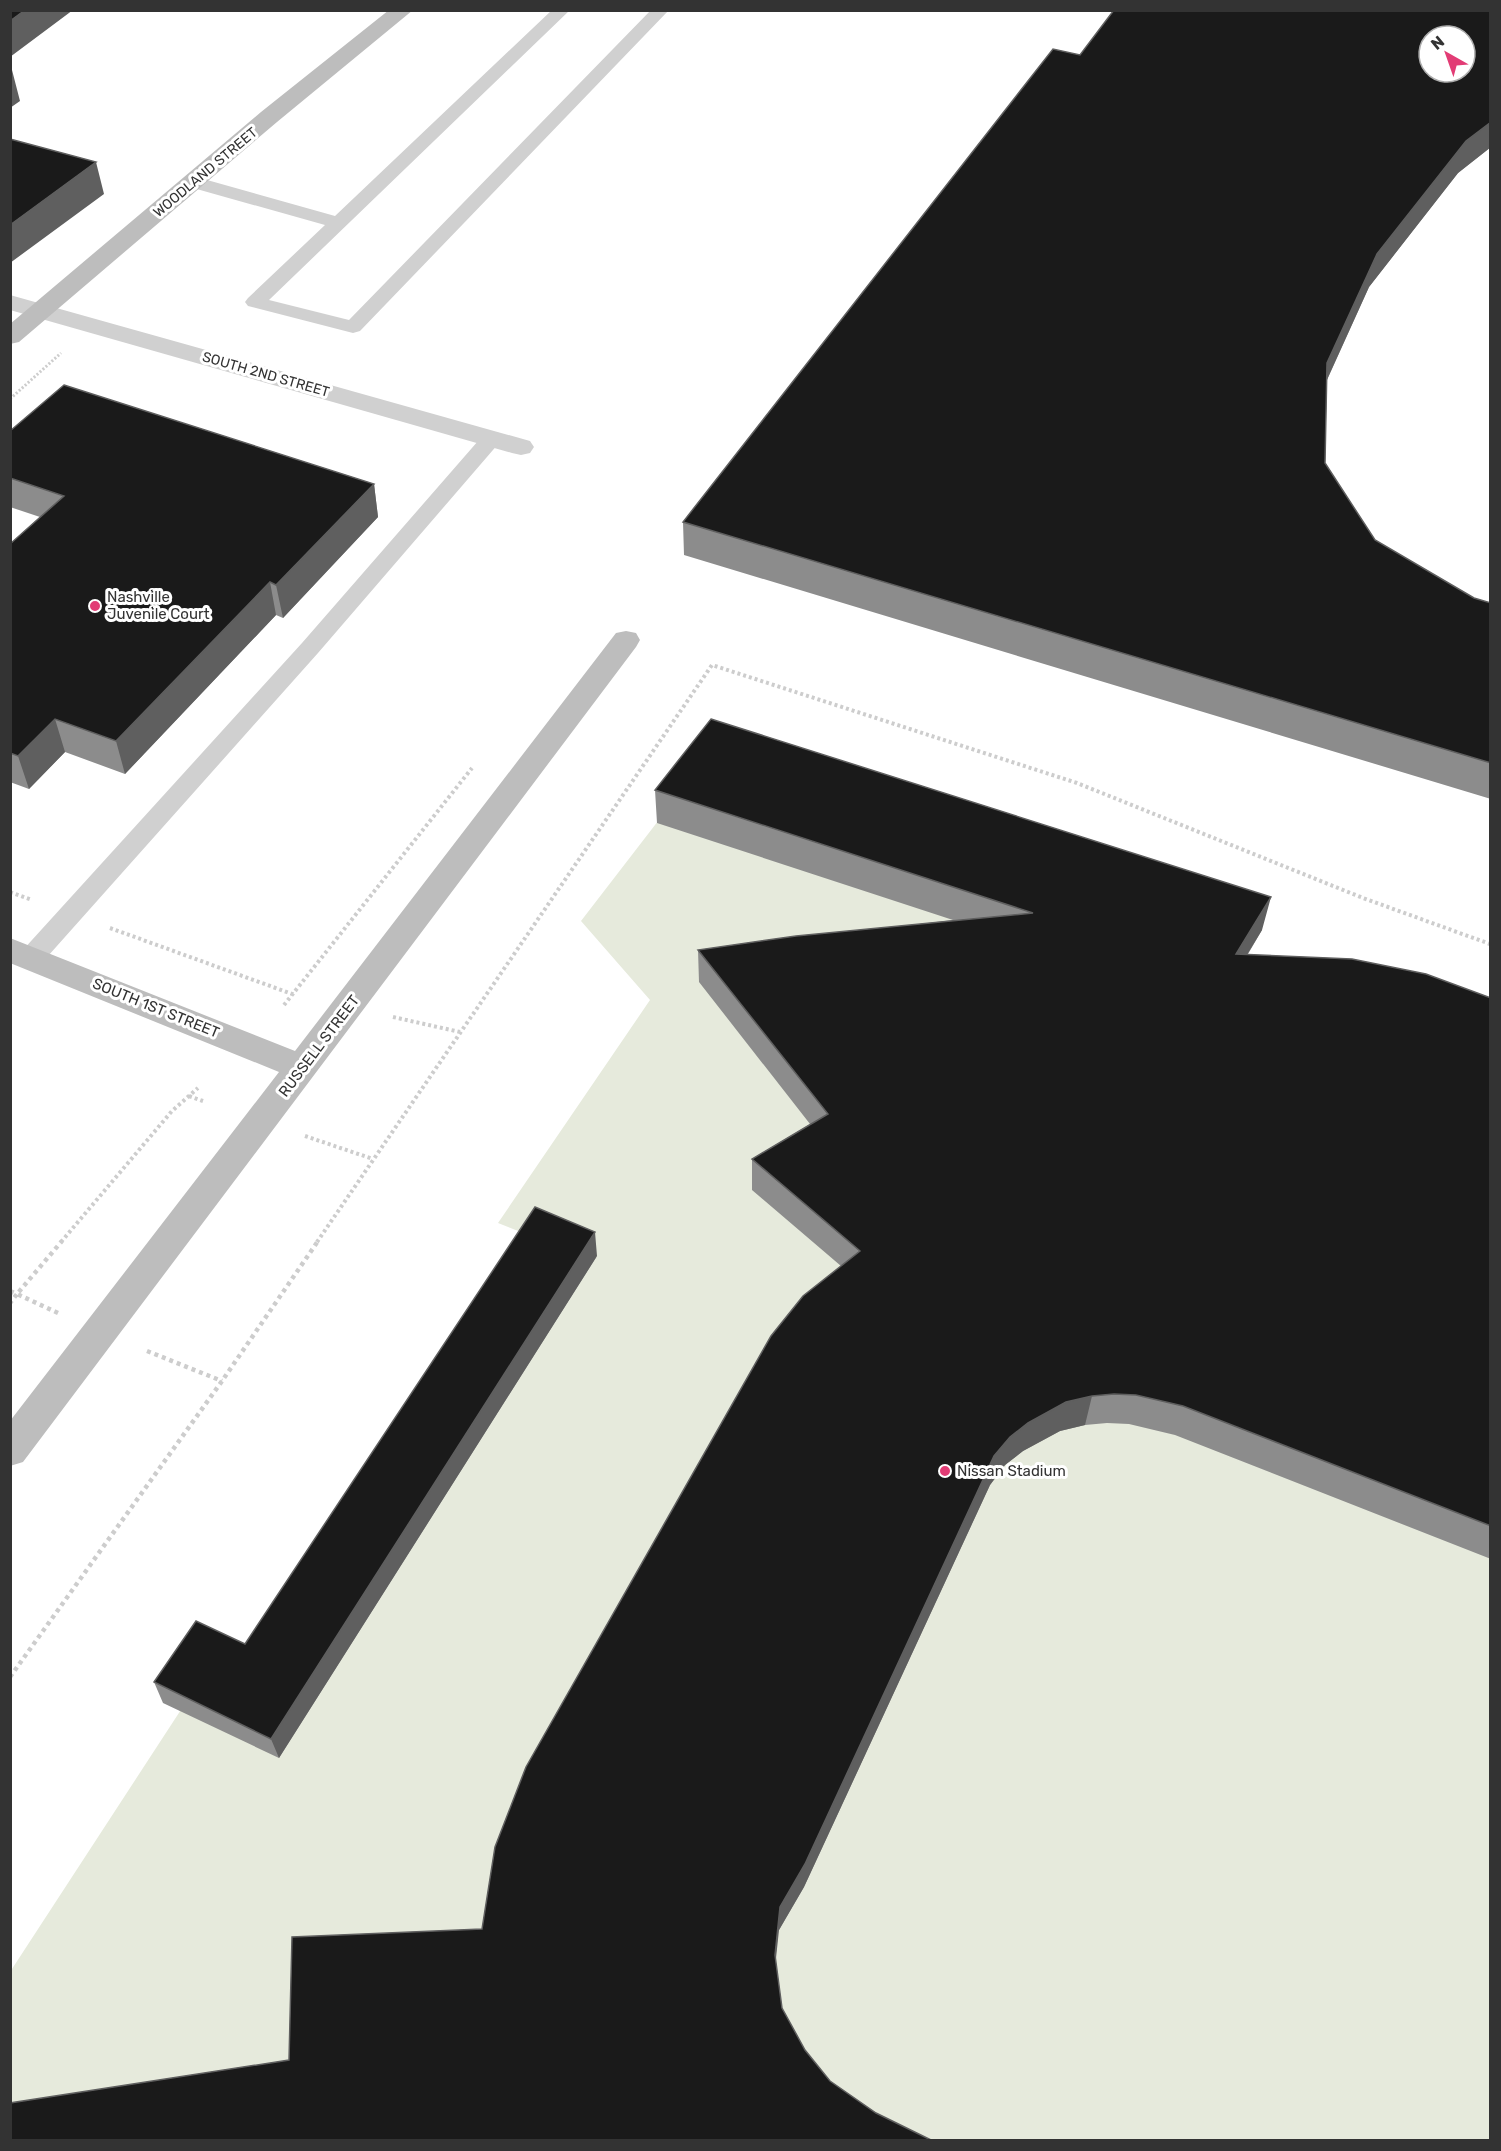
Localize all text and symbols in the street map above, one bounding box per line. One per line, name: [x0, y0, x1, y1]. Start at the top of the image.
north arrow: [1417, 24, 1477, 84]
text: N: [1427, 32, 1448, 54]
street label: WOODLAND STREET: [150, 124, 261, 221]
street label: SOUTH 2ND STREET: [200, 348, 331, 401]
place label: Nashville Juvenile Court: [107, 588, 210, 623]
marker: Nashville Juvenile Court: [88, 599, 102, 613]
street label: SOUTH 1ST STREET: [90, 974, 222, 1042]
street label: RUSSELL STREET: [275, 991, 363, 1100]
place label: Nissan Stadium: [957, 1462, 1066, 1480]
marker: Nissan Stadium: [938, 1464, 952, 1478]

